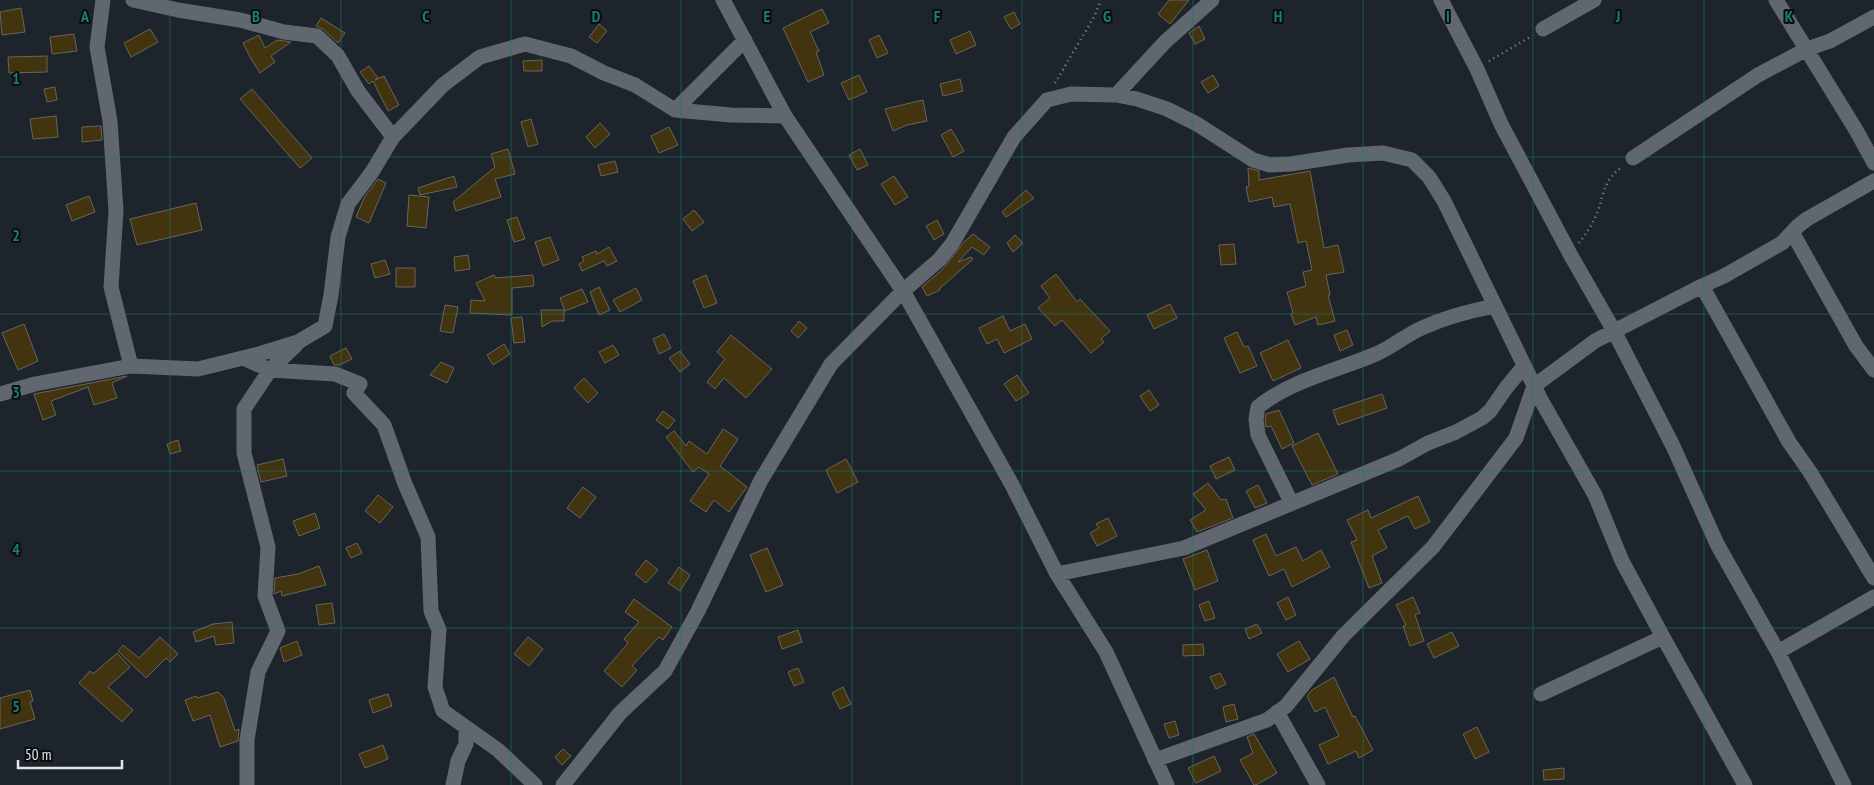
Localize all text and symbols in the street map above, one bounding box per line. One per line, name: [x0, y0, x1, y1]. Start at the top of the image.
text: A: [80, 6, 90, 26]
text: B: [252, 6, 260, 26]
text: C: [422, 6, 430, 26]
text: D: [592, 6, 601, 26]
text: E: [764, 6, 771, 26]
text: F: [934, 6, 941, 26]
text: G: [1103, 6, 1111, 26]
text: H: [1274, 6, 1282, 26]
text: I: [1446, 6, 1450, 26]
text: J: [1615, 6, 1620, 26]
text: K: [1785, 6, 1794, 26]
text: 1: [12, 68, 20, 88]
text: 2: [12, 225, 20, 245]
text: 3: [12, 382, 20, 402]
text: 4: [12, 539, 20, 559]
text: 5: [12, 696, 20, 716]
scale bar: [18, 738, 121, 770]
text: 50 m: [25, 745, 51, 764]

